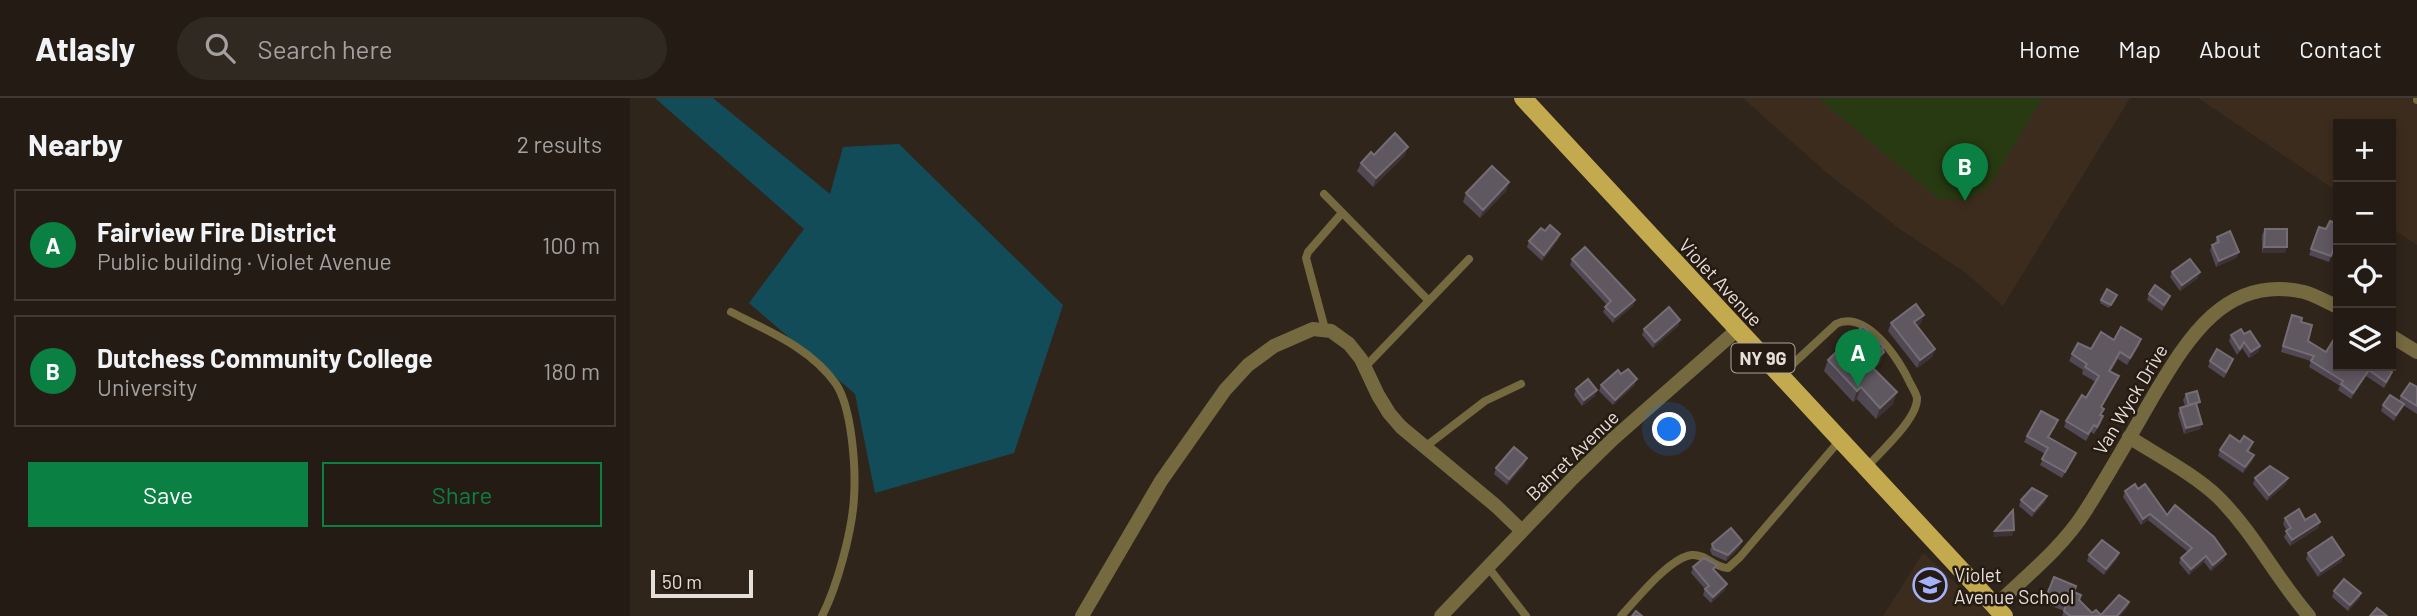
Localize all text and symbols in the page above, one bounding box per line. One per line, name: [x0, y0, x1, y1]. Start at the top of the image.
search box: [177, 17, 667, 80]
text: Atlasly: [35, 28, 135, 68]
icon: search: [201, 29, 239, 67]
text: Search here: [257, 33, 393, 64]
text: Home: [2019, 34, 2080, 63]
text: Map: [2118, 34, 2161, 63]
text: About: [2199, 34, 2261, 63]
text: Contact: [2299, 34, 2382, 63]
map controls: [2333, 119, 2396, 371]
button: +: [2333, 119, 2396, 182]
text: Nearby: [28, 126, 123, 162]
text: 2 results: [517, 130, 602, 158]
pin: B: [1942, 143, 1988, 201]
button: −: [2333, 182, 2396, 245]
text: Fairview Fire District: [97, 216, 336, 247]
text: A: [45, 231, 61, 259]
text: 100 m: [542, 231, 600, 259]
street label: Violet Avenue: [1674, 233, 1768, 331]
button: locate: [2333, 245, 2396, 308]
text: Public building · Violet Avenue: [97, 247, 392, 275]
button: layers: [2333, 308, 2396, 371]
pin: A: [1835, 329, 1881, 387]
street label: Van Wyck Drive: [2088, 340, 2172, 458]
text: Dutchess Community College: [97, 342, 433, 373]
road number: NY 9G: [1732, 344, 1794, 372]
text: B: [46, 357, 60, 385]
text: 180 m: [543, 357, 600, 385]
text: University: [97, 373, 197, 401]
street label: Bahret Avenue: [1521, 405, 1623, 505]
your location: [1652, 412, 1686, 446]
button: Save: [28, 462, 308, 527]
button: Share: [322, 462, 602, 527]
place label: Violet Avenue School: [1954, 563, 2074, 608]
school or university icon: Violet Avenue School: [1911, 566, 1949, 604]
scale bar: [651, 567, 752, 599]
text: 50 m: [662, 570, 702, 593]

